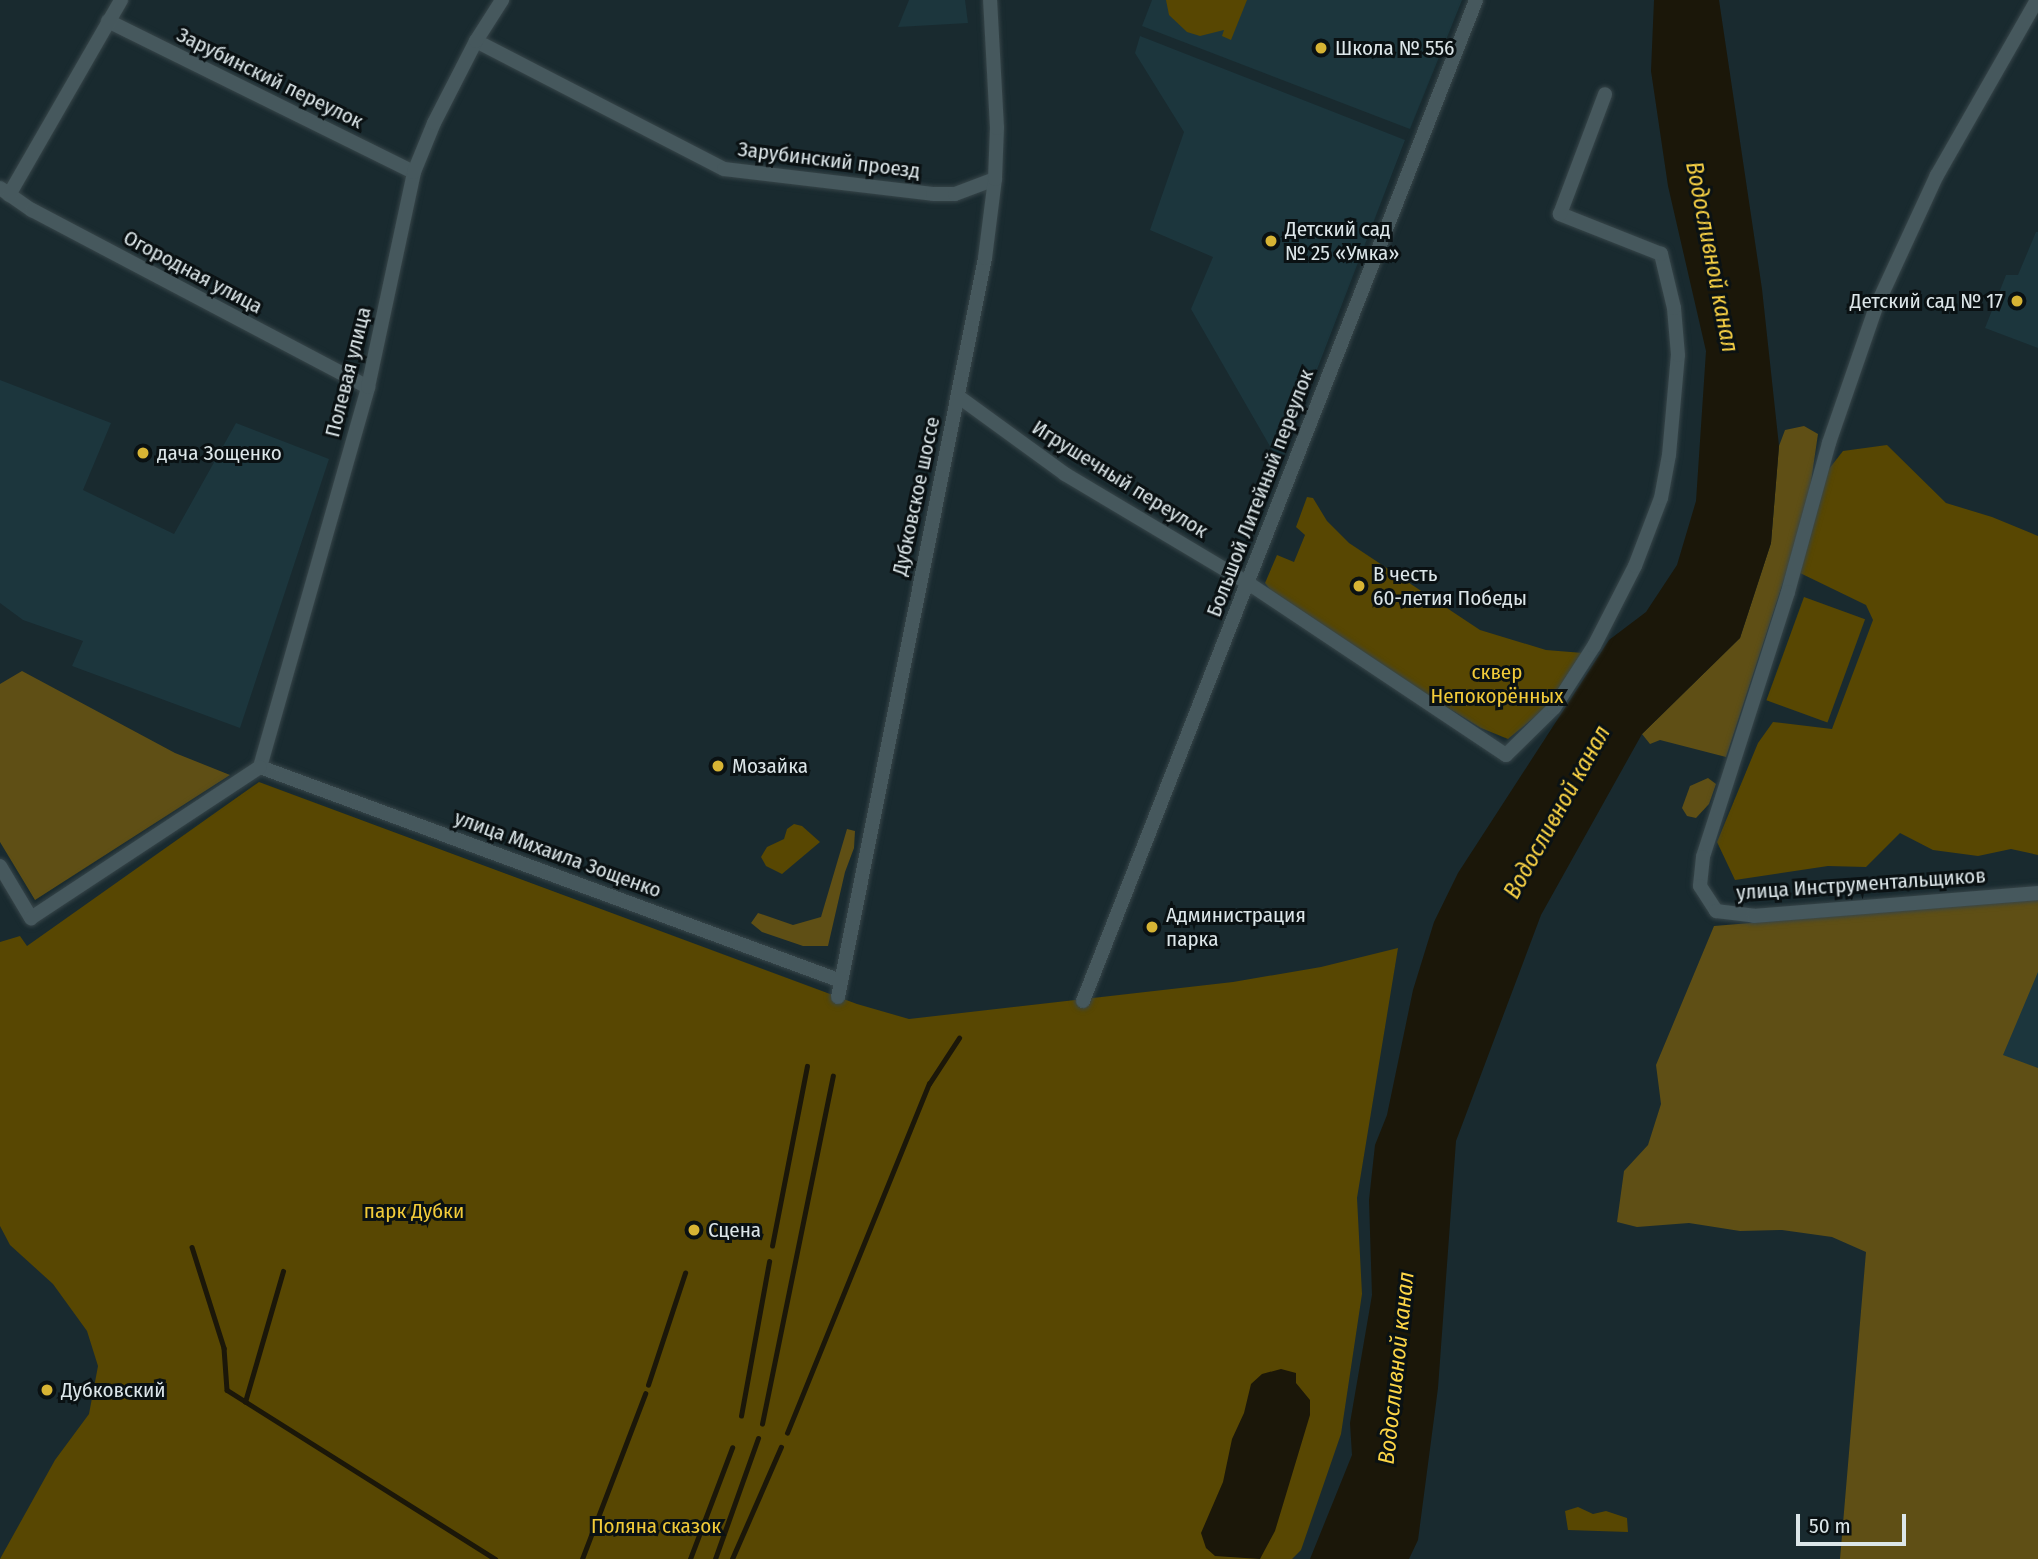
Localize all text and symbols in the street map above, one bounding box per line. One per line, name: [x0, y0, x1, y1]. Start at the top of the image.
street label: Зарубинский переулок: [173, 22, 367, 134]
place label: Школа № 556: [1335, 35, 1454, 61]
marker: Школа № 556: [1313, 40, 1329, 56]
street label: Зарубинский проезд: [736, 136, 922, 184]
water label: Водосливной канал: [1680, 159, 1744, 355]
place label: Детский сад № 25 «Умка»: [1285, 216, 1400, 266]
street label: Огородная улица: [119, 225, 267, 319]
marker: Детский сад № 25 «Умка»: [1263, 233, 1279, 249]
place label: Детский сад № 17: [1850, 288, 2003, 314]
marker: Детский сад № 17: [2009, 293, 2025, 309]
street label: Полевая улица: [320, 304, 376, 440]
street label: Большой Литейный переулок: [1201, 366, 1319, 620]
street label: Дубковское шоссе: [887, 414, 945, 578]
street label: Игрушечный переулок: [1028, 415, 1212, 543]
place label: дача Зощенко: [157, 440, 282, 466]
marker: дача Зощенко: [135, 445, 151, 461]
place label: В честь 60-летия Победы: [1373, 561, 1527, 611]
marker: В честь 60-летия Победы: [1351, 578, 1367, 594]
park label: сквер Непокорённых: [1430, 659, 1564, 709]
water label: Водосливной канал: [1498, 721, 1616, 903]
place label: Мозайка: [732, 753, 808, 779]
marker: Мозайка: [710, 758, 726, 774]
street label: улица Михаила Зощенко: [451, 805, 665, 903]
street label: улица Инструментальщиков: [1735, 863, 1987, 905]
place label: Администрация парка: [1166, 902, 1306, 952]
marker: Администрация парка: [1144, 919, 1160, 935]
park label: парк Дубки: [364, 1198, 464, 1224]
place label: Сцена: [708, 1217, 761, 1243]
marker: Сцена: [686, 1222, 702, 1238]
water label: Водосливной канал: [1372, 1270, 1420, 1466]
place label: Дубковский: [61, 1377, 165, 1403]
marker: Дубковский: [39, 1382, 55, 1398]
scale bar: [1800, 1500, 1910, 1544]
park label: Поляна сказок: [591, 1513, 721, 1539]
text: 50 m: [1809, 1513, 1851, 1539]

